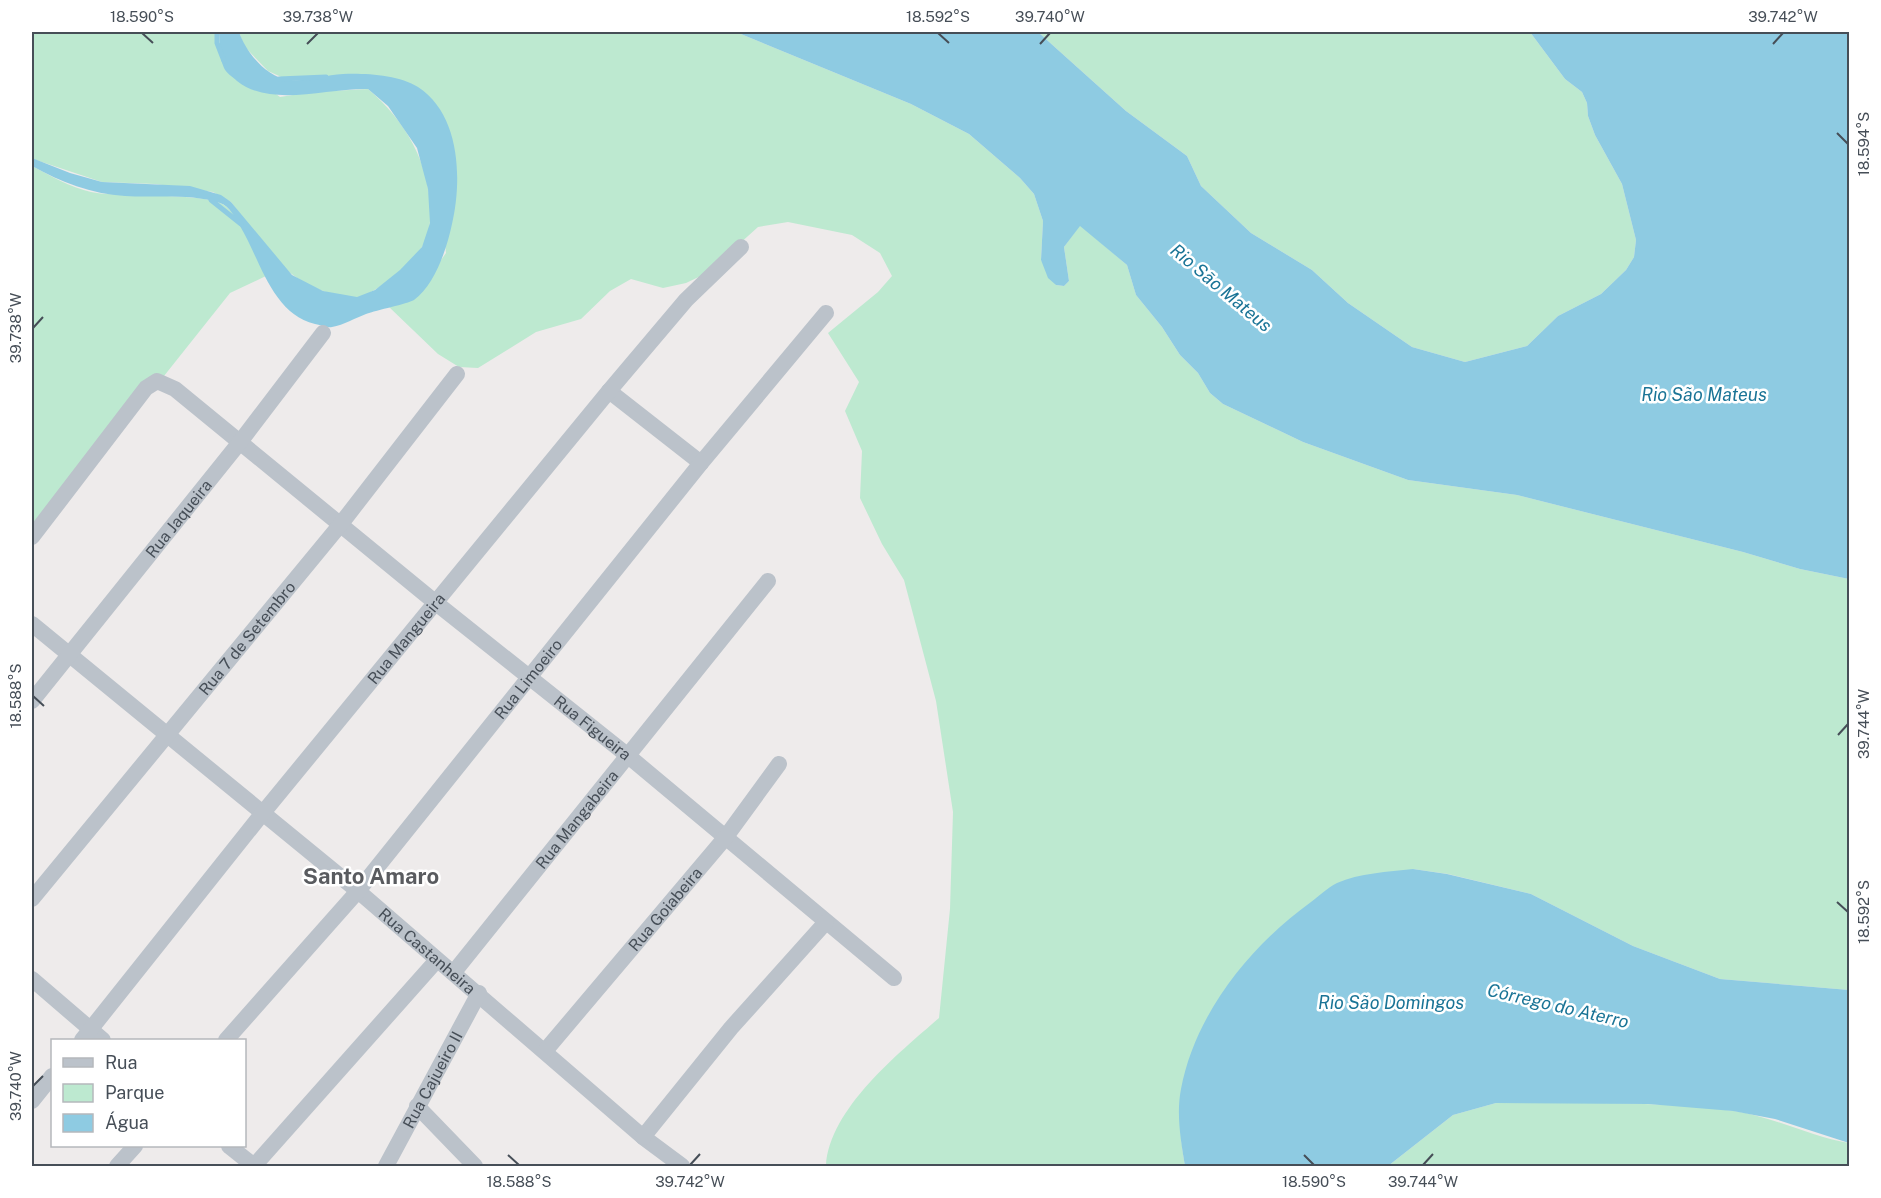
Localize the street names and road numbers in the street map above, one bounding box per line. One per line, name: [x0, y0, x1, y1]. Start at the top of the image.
street label: Rua Jaqueira: [142, 476, 216, 562]
street label: Rua 7 de Setembro: [195, 578, 300, 699]
street label: Rua Mangueira: [364, 589, 449, 688]
street label: Rua Limoeiro: [491, 635, 566, 723]
street label: Rua Figueira: [550, 692, 635, 764]
street label: Rua Mangabeira: [532, 766, 622, 873]
street label: Rua Goiabeira: [625, 863, 706, 955]
street label: Rua Castanheira: [375, 904, 479, 998]
street label: Rua Cajueiro II: [399, 1028, 467, 1132]

